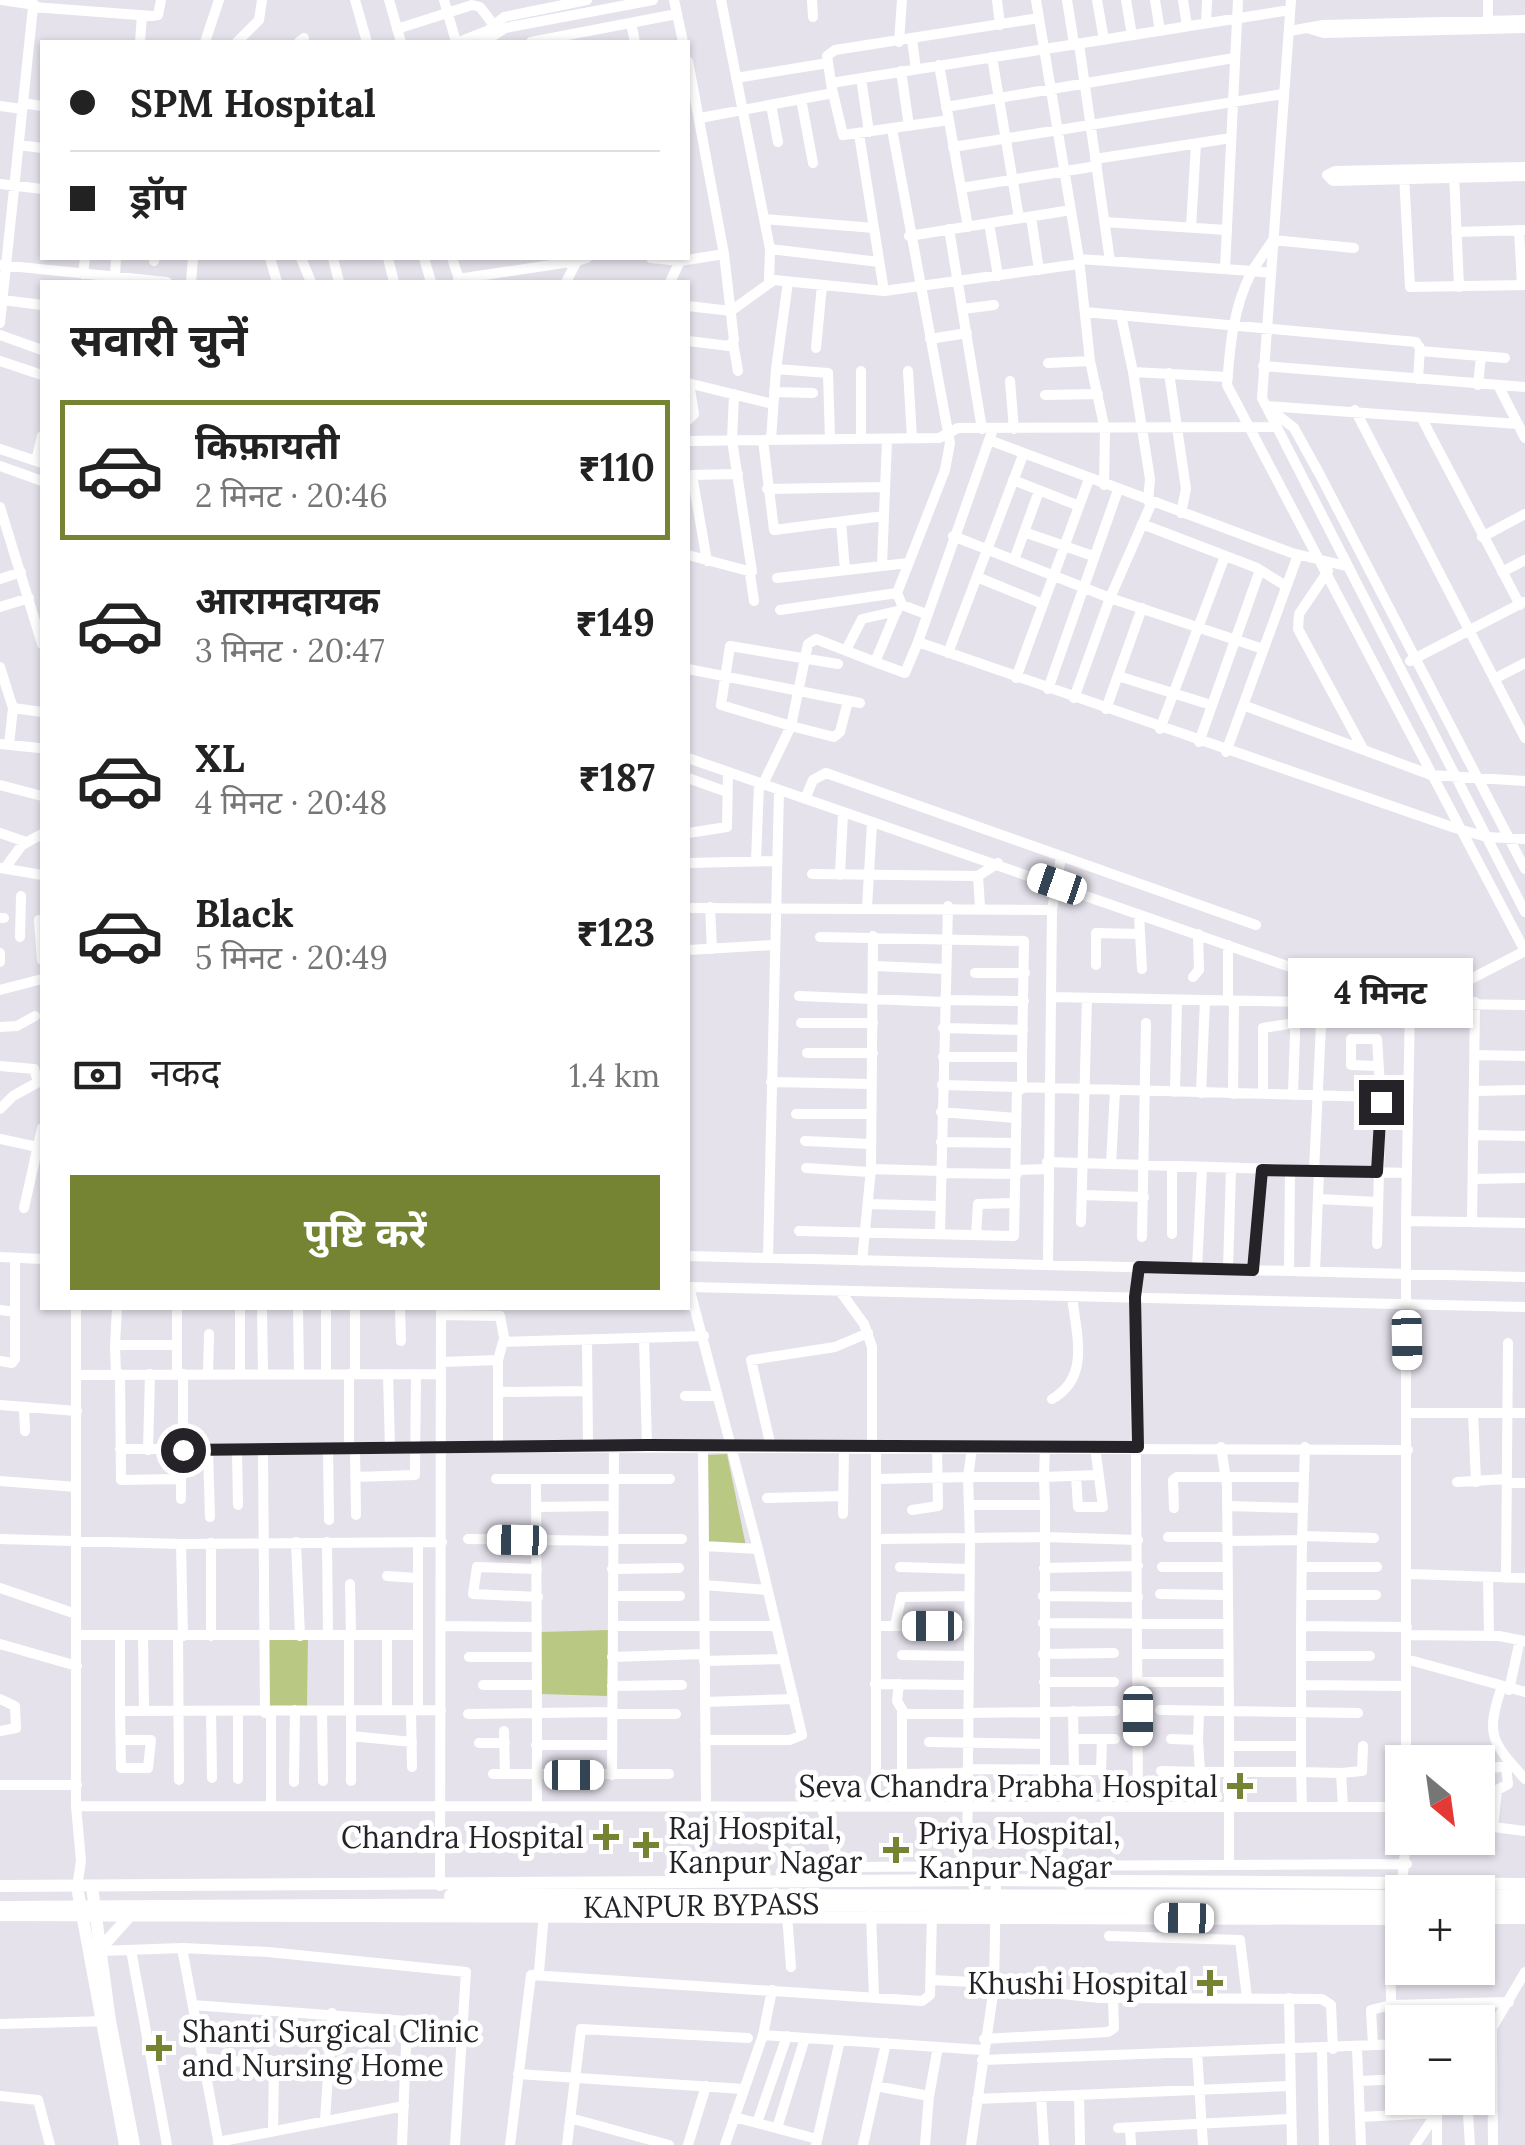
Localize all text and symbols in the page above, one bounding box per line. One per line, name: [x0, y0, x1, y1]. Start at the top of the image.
text: SPM Hospital: [130, 79, 376, 127]
text: ड्रॉप: [130, 172, 186, 220]
text: सवारी चुनें: [70, 311, 247, 368]
text: किफ़ायती: [195, 421, 339, 469]
icon: car: [75, 425, 165, 515]
text: ₹110: [578, 443, 655, 491]
text: 2 मिनट · 20:46: [195, 475, 388, 516]
text: आरामदायक: [195, 576, 379, 624]
icon: car: [75, 580, 165, 670]
text: ₹149: [575, 598, 655, 646]
text: 3 मिनट · 20:47: [195, 630, 385, 671]
text: XL: [195, 734, 245, 782]
icon: car: [75, 735, 165, 825]
text: ₹187: [578, 753, 655, 801]
text: 4 मिनट · 20:48: [195, 782, 387, 823]
car: [1024, 860, 1090, 908]
text: Black: [195, 889, 294, 937]
icon: car: [75, 890, 165, 980]
text: ₹123: [576, 908, 655, 956]
text: 5 मिनट · 20:49: [195, 937, 388, 978]
callout: 4 मिनट: [1288, 957, 1474, 1027]
text: 4 मिनट: [1334, 972, 1427, 1013]
icon: cash: [70, 1048, 125, 1103]
text: नकद: [150, 1048, 220, 1096]
text: 1.4 km: [569, 1055, 660, 1096]
route end: [1359, 1080, 1404, 1125]
button: पुष्टि करें: [70, 1175, 660, 1290]
car: [1391, 1310, 1423, 1370]
route start: [161, 1428, 206, 1473]
car: [487, 1524, 547, 1556]
car: [902, 1611, 962, 1641]
car: [1123, 1686, 1153, 1746]
north arrow: [1385, 1745, 1495, 1855]
map controls: [1385, 1745, 1495, 2115]
car: [544, 1760, 604, 1790]
place label: Seva Chandra Prabha Hospital: [798, 1767, 1218, 1805]
marker: Seva Chandra Prabha Hospital: [1227, 1773, 1253, 1799]
place label: Raj Hospital, Kanpur Nagar: [668, 1809, 862, 1882]
place label: Priya Hospital, Kanpur Nagar: [918, 1814, 1121, 1887]
place label: Chandra Hospital: [341, 1818, 584, 1856]
marker: Chandra Hospital: [593, 1824, 619, 1850]
marker: Raj Hospital, Kanpur Nagar: [633, 1832, 659, 1858]
marker: Priya Hospital, Kanpur Nagar: [883, 1837, 909, 1863]
button: +: [1385, 1875, 1495, 1985]
street label: KANPUR BYPASS: [582, 1884, 820, 1926]
car: [1154, 1902, 1214, 1934]
place label: Khushi Hospital: [967, 1964, 1188, 2002]
marker: Khushi Hospital: [1197, 1970, 1223, 1996]
button: −: [1385, 2005, 1495, 2115]
place label: Shanti Surgical Clinic and Nursing Home: [182, 2012, 479, 2085]
marker: Shanti Surgical Clinic and Nursing Home: [146, 2035, 172, 2061]

